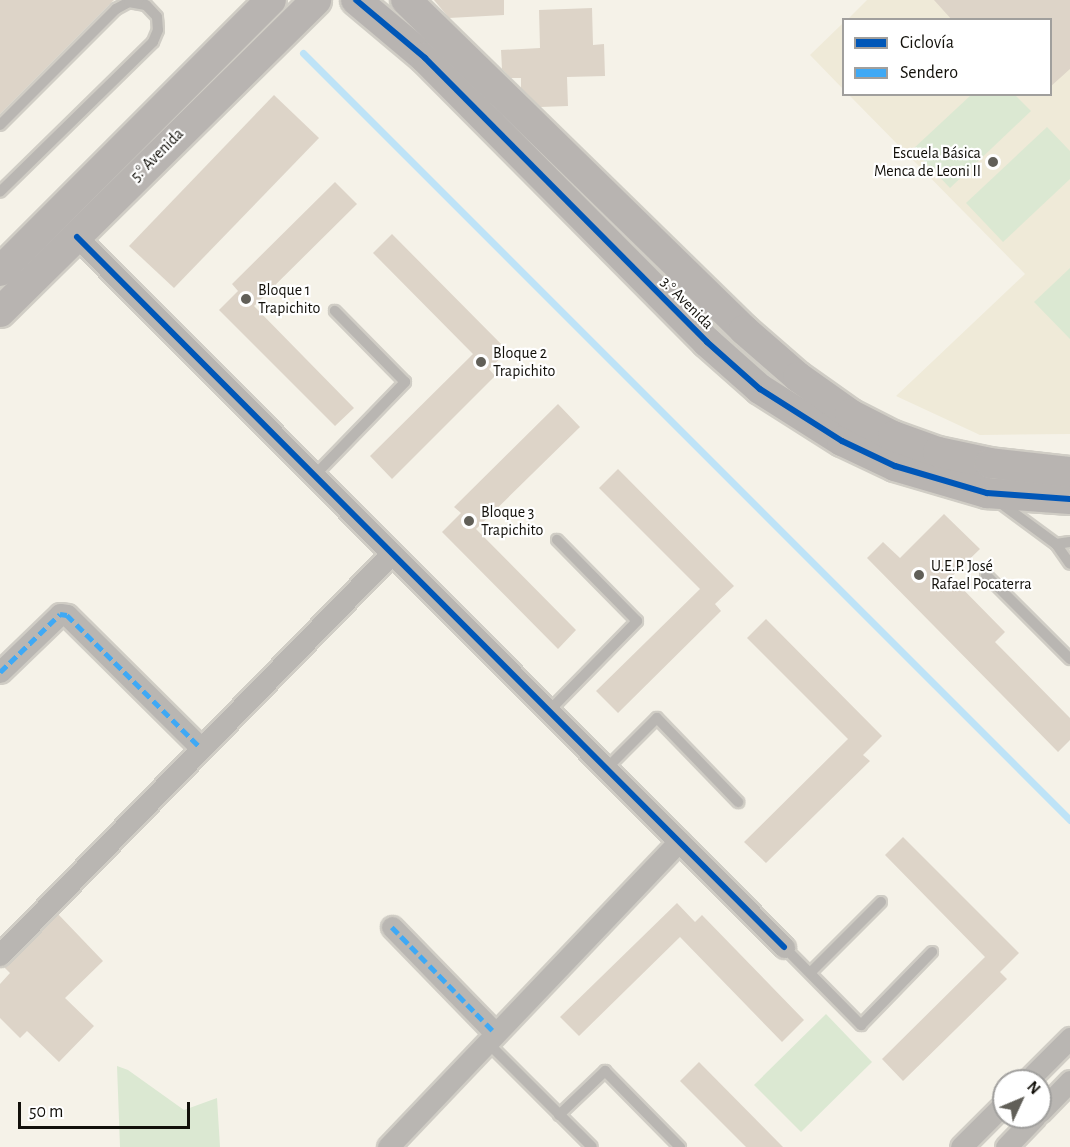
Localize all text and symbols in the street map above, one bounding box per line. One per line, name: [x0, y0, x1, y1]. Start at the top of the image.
legend: [842, 18, 1052, 96]
text: Ciclovía: [900, 34, 954, 52]
text: Sendero: [900, 64, 958, 82]
street label: 5.° Avenida: [126, 124, 188, 186]
place label: Escuela Básica Menca de Leoni II: [874, 143, 981, 181]
marker: Escuela Básica Menca de Leoni II: [986, 155, 1000, 169]
street label: 3.° Avenida: [657, 273, 717, 333]
place label: Bloque 1 Trapichito: [258, 280, 320, 318]
marker: Bloque 1 Trapichito: [239, 292, 253, 306]
place label: Bloque 2 Trapichito: [493, 343, 555, 381]
marker: Bloque 2 Trapichito: [474, 355, 488, 369]
place label: Bloque 3 Trapichito: [481, 502, 543, 540]
marker: Bloque 3 Trapichito: [462, 514, 476, 528]
place label: U.E.P. José Rafael Pocaterra: [931, 556, 1032, 594]
marker: U.E.P. José Rafael Pocaterra: [912, 568, 926, 582]
north arrow: [992, 1069, 1052, 1129]
text: N: [1024, 1078, 1043, 1097]
scale bar: [21, 1090, 194, 1128]
text: 50 m: [29, 1103, 63, 1121]

